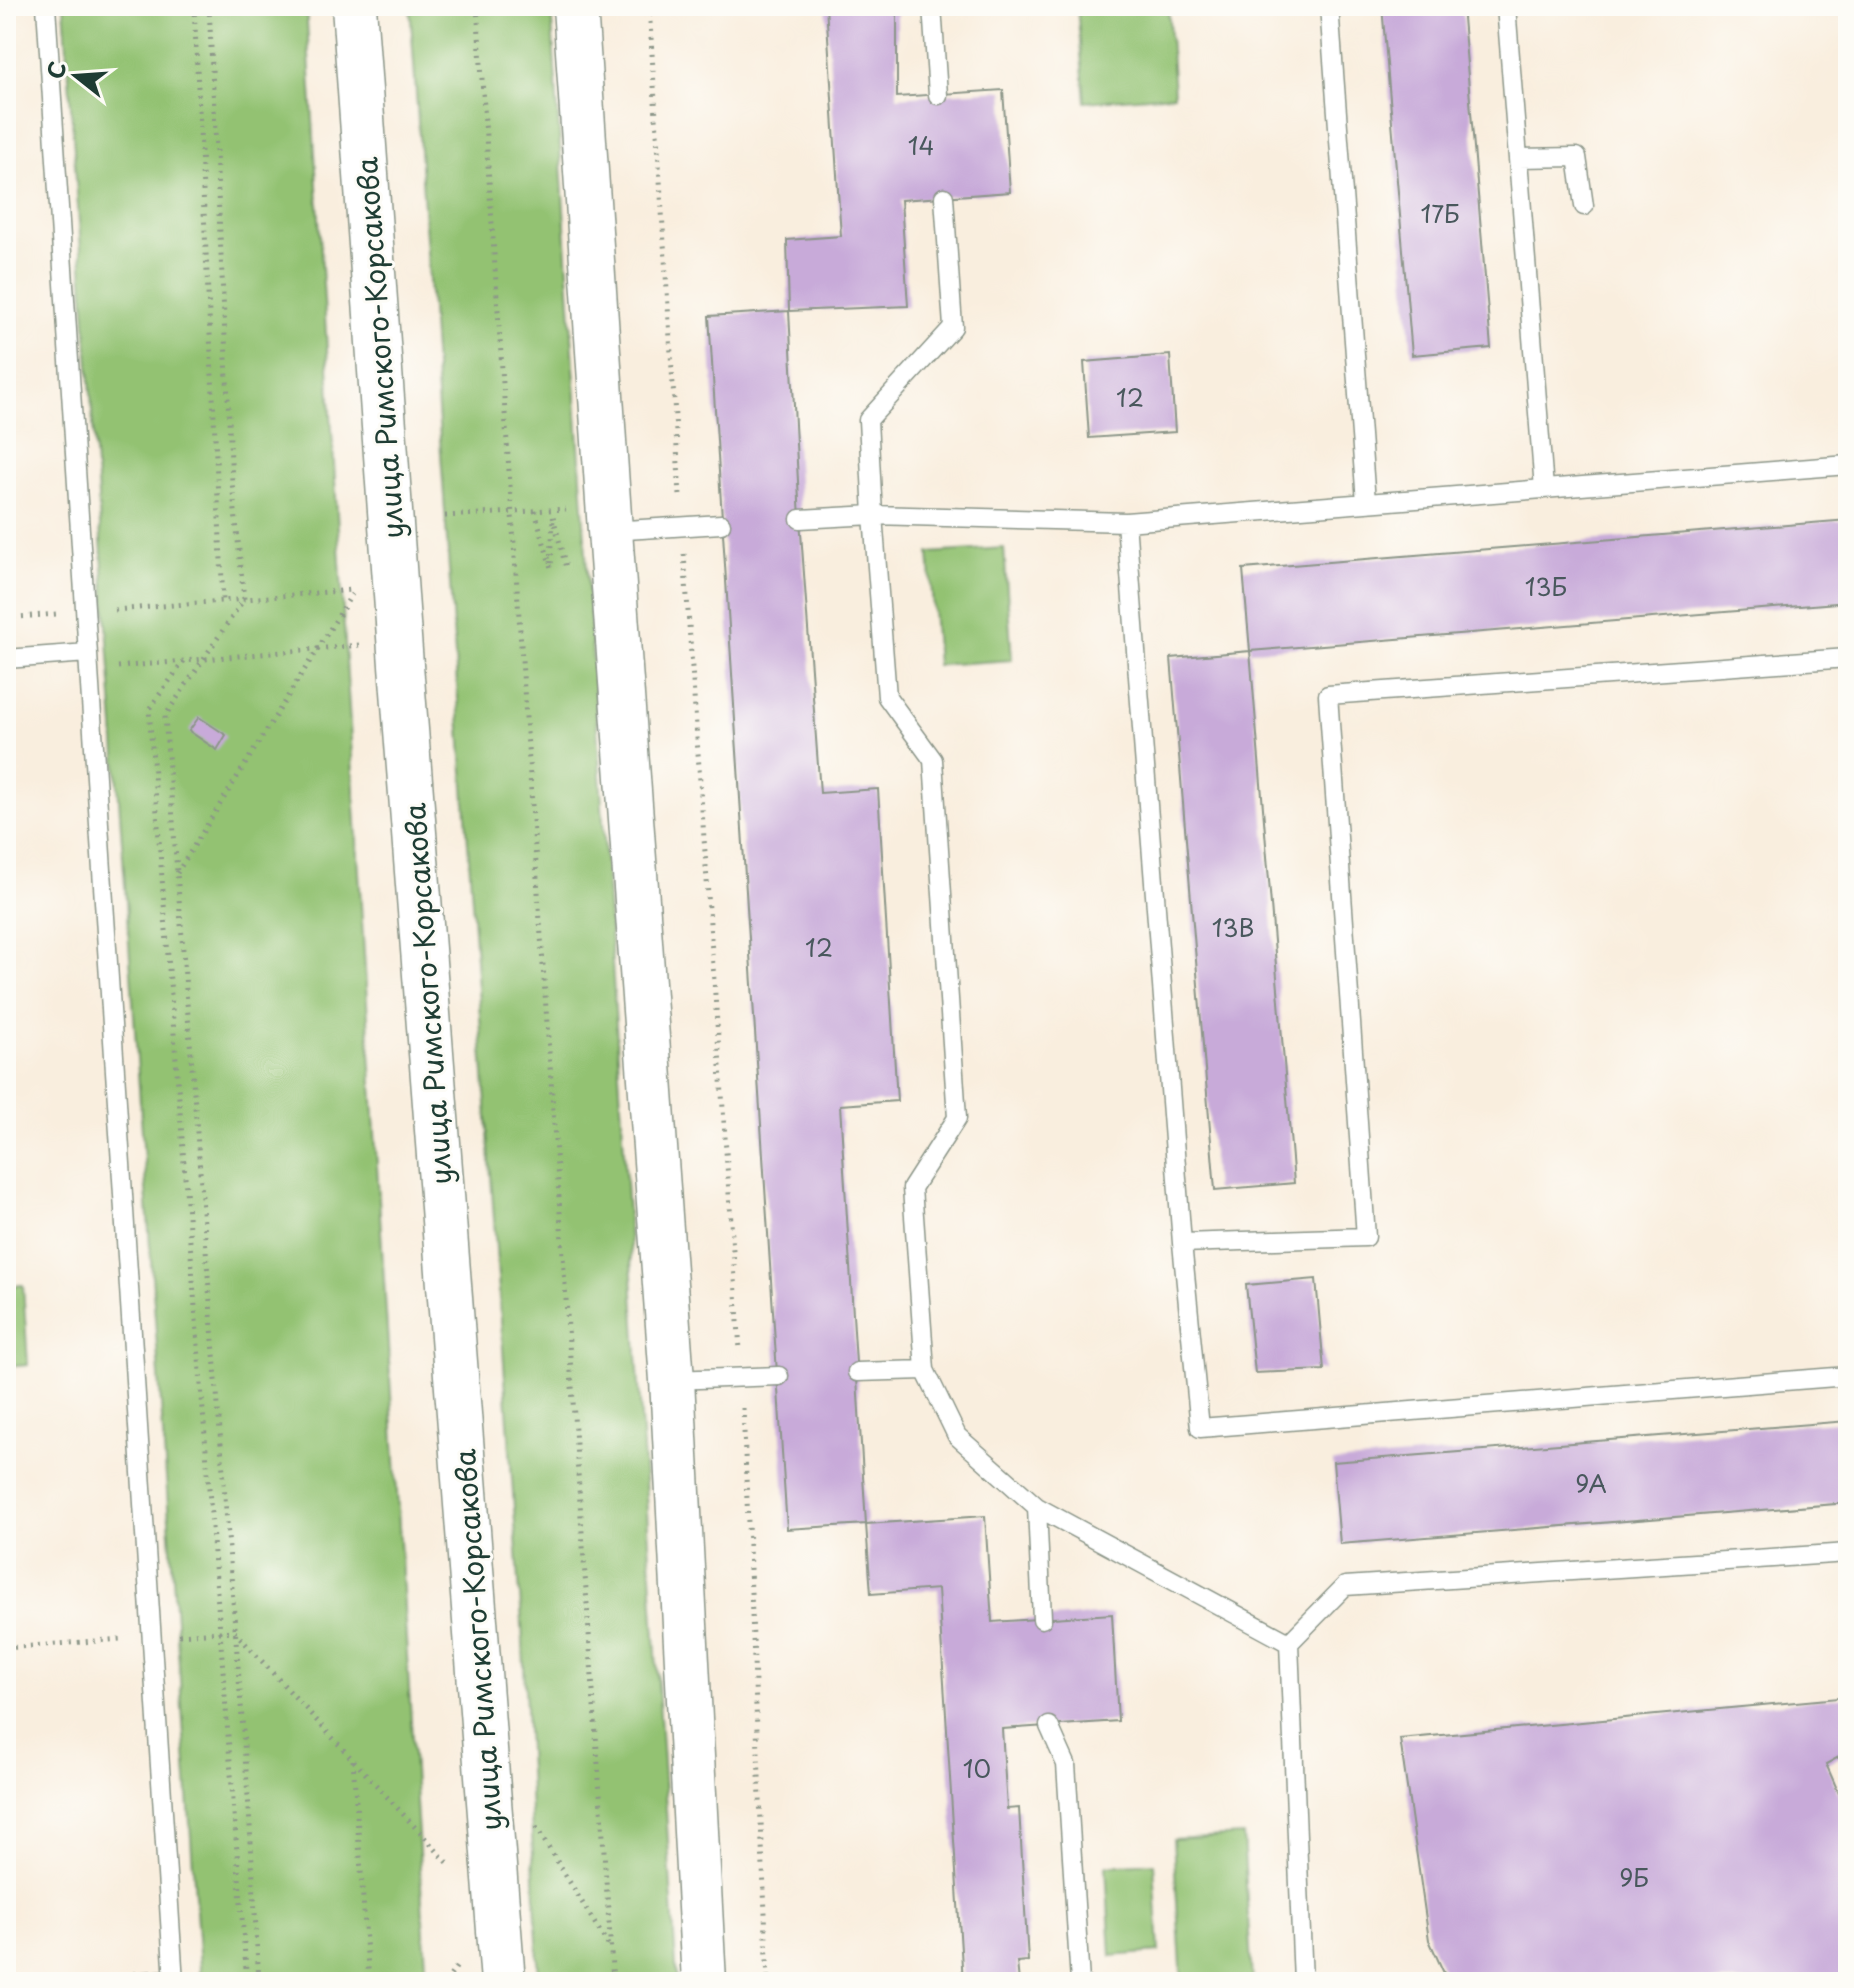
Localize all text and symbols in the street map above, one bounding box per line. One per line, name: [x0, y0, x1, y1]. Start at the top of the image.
north arrow: [36, 36, 116, 116]
text: С: [37, 57, 74, 82]
house number: 14: [908, 127, 934, 163]
street label: улица Римского-Корсакова: [344, 155, 414, 540]
house number: 17Б: [1420, 195, 1460, 231]
house number: 12: [1116, 379, 1144, 415]
house number: 13Б: [1525, 568, 1567, 604]
street label: улица Римского-Корсакова: [392, 801, 462, 1186]
house number: 13В: [1212, 909, 1254, 945]
house number: 12: [805, 929, 833, 965]
street label: улица Римского-Корсакова: [442, 1447, 512, 1832]
house number: 9А: [1575, 1465, 1607, 1501]
house number: 10: [963, 1750, 991, 1786]
house number: 9Б: [1619, 1859, 1649, 1895]

